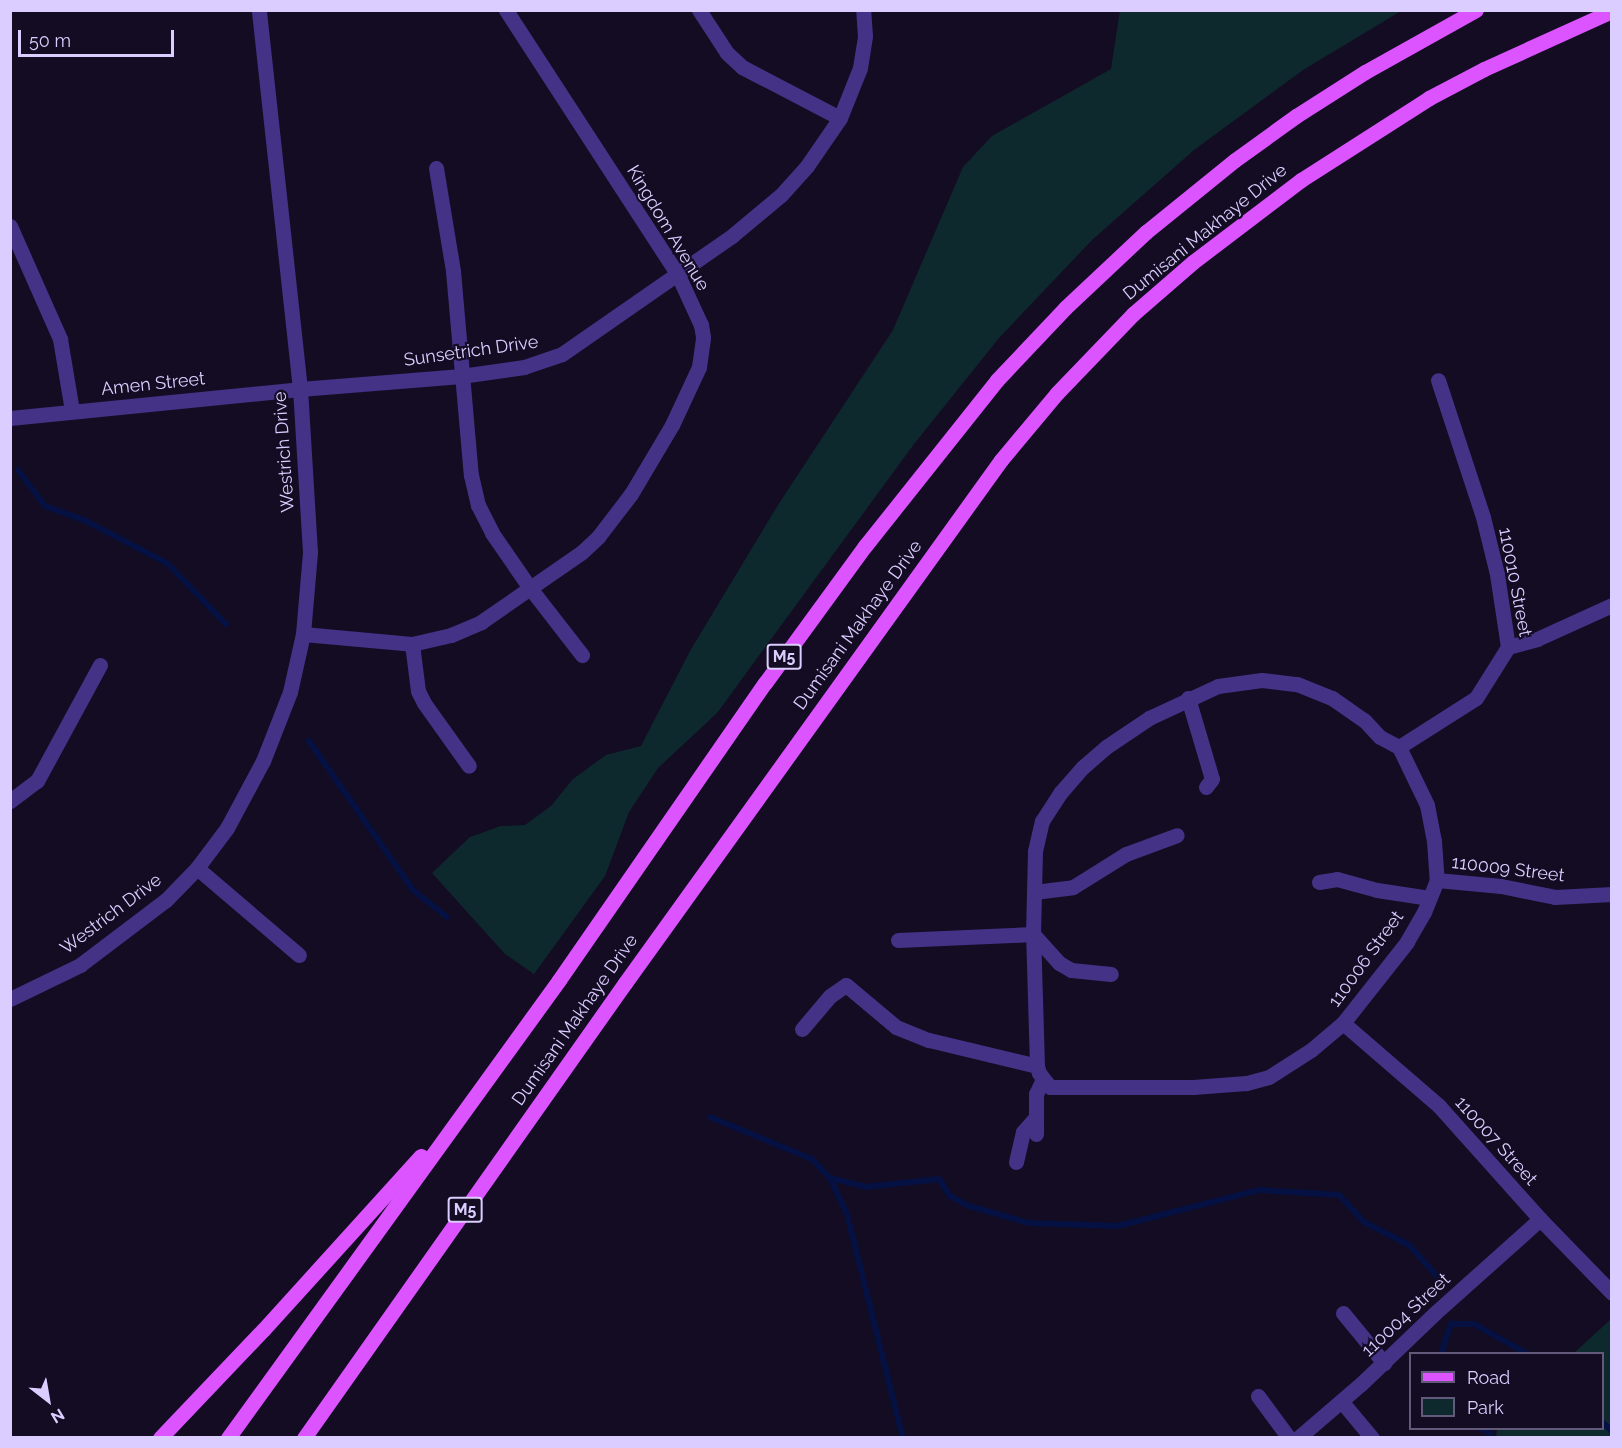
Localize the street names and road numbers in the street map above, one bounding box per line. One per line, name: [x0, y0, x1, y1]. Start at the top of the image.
street label: Dumisani Makhaye Drive: [1119, 159, 1291, 305]
street label: Kingdom Avenue: [622, 161, 714, 295]
street label: Sunsetrich Drive: [402, 331, 540, 371]
street label: Amen Street: [100, 368, 206, 400]
street label: Westrich Drive: [269, 391, 299, 513]
street label: 110010 Street: [1494, 526, 1536, 638]
street label: Dumisani Makhaye Drive: [789, 536, 927, 714]
road number: M5: [766, 644, 802, 670]
street label: 110009 Street: [1450, 851, 1566, 887]
street label: Westrich Drive: [56, 869, 166, 959]
street label: 110006 Street: [1324, 907, 1408, 1011]
street label: Dumisani Makhaye Drive: [508, 930, 642, 1110]
street label: 110007 Street: [1450, 1092, 1542, 1190]
road number: M5: [447, 1197, 483, 1223]
street label: 110004 Street: [1357, 1269, 1455, 1361]

